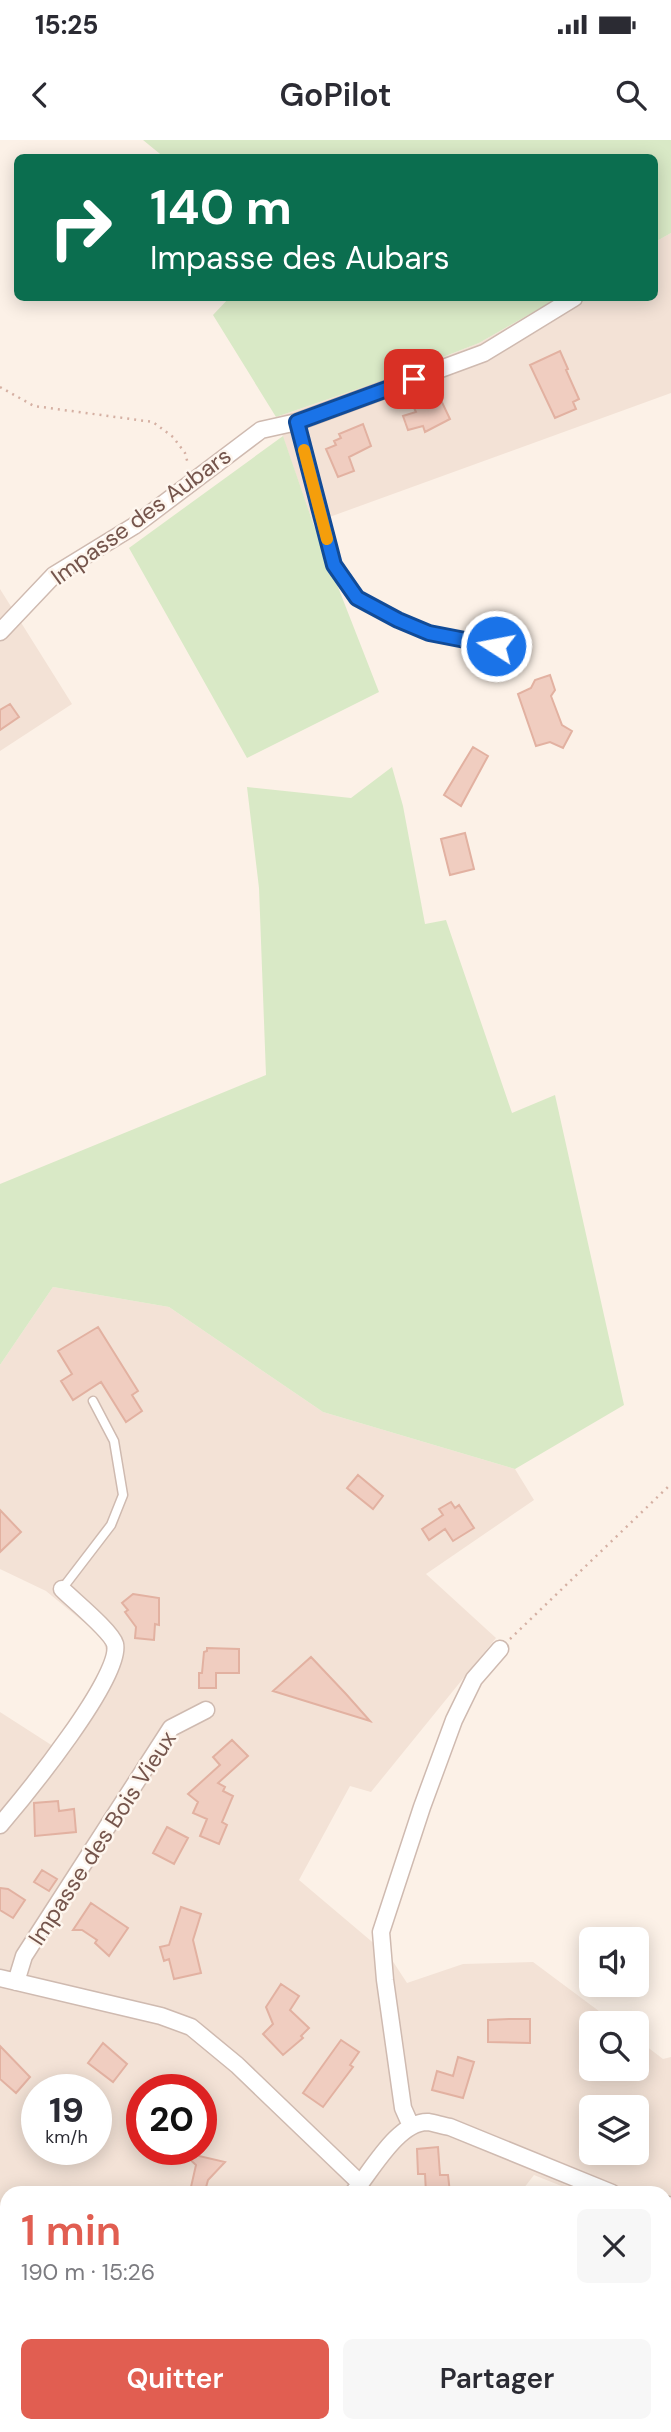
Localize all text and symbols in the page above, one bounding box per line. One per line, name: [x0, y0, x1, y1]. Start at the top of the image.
text: 15:25: [35, 8, 98, 42]
text: GoPilot: [279, 74, 392, 116]
icon: back: [21, 76, 59, 114]
icon: search: [612, 76, 650, 114]
text: 140 m: [150, 175, 292, 239]
icon: right: [35, 182, 126, 273]
text: Impasse des Aubars: [150, 237, 450, 279]
pin: [384, 349, 444, 409]
icon: arrive: [395, 360, 433, 398]
street label: Impasse des Aubars: [45, 441, 237, 591]
position arrow: [459, 609, 533, 683]
street label: Impasse des Bois Vieux: [21, 1725, 183, 1951]
map controls: [579, 1927, 649, 2165]
button: sound: [579, 1927, 649, 1997]
button: search: [579, 2011, 649, 2081]
speed limit sign: 20: [126, 2074, 217, 2165]
text: 19: [49, 2087, 84, 2133]
button: layers: [579, 2095, 649, 2165]
text: km/h: [45, 2125, 88, 2149]
text: 1 min: [21, 2203, 121, 2258]
button: close: [577, 2209, 651, 2283]
text: 190 m · 15:26: [21, 2257, 155, 2287]
button: Quitter: [21, 2339, 329, 2419]
button: Partager: [343, 2339, 651, 2419]

